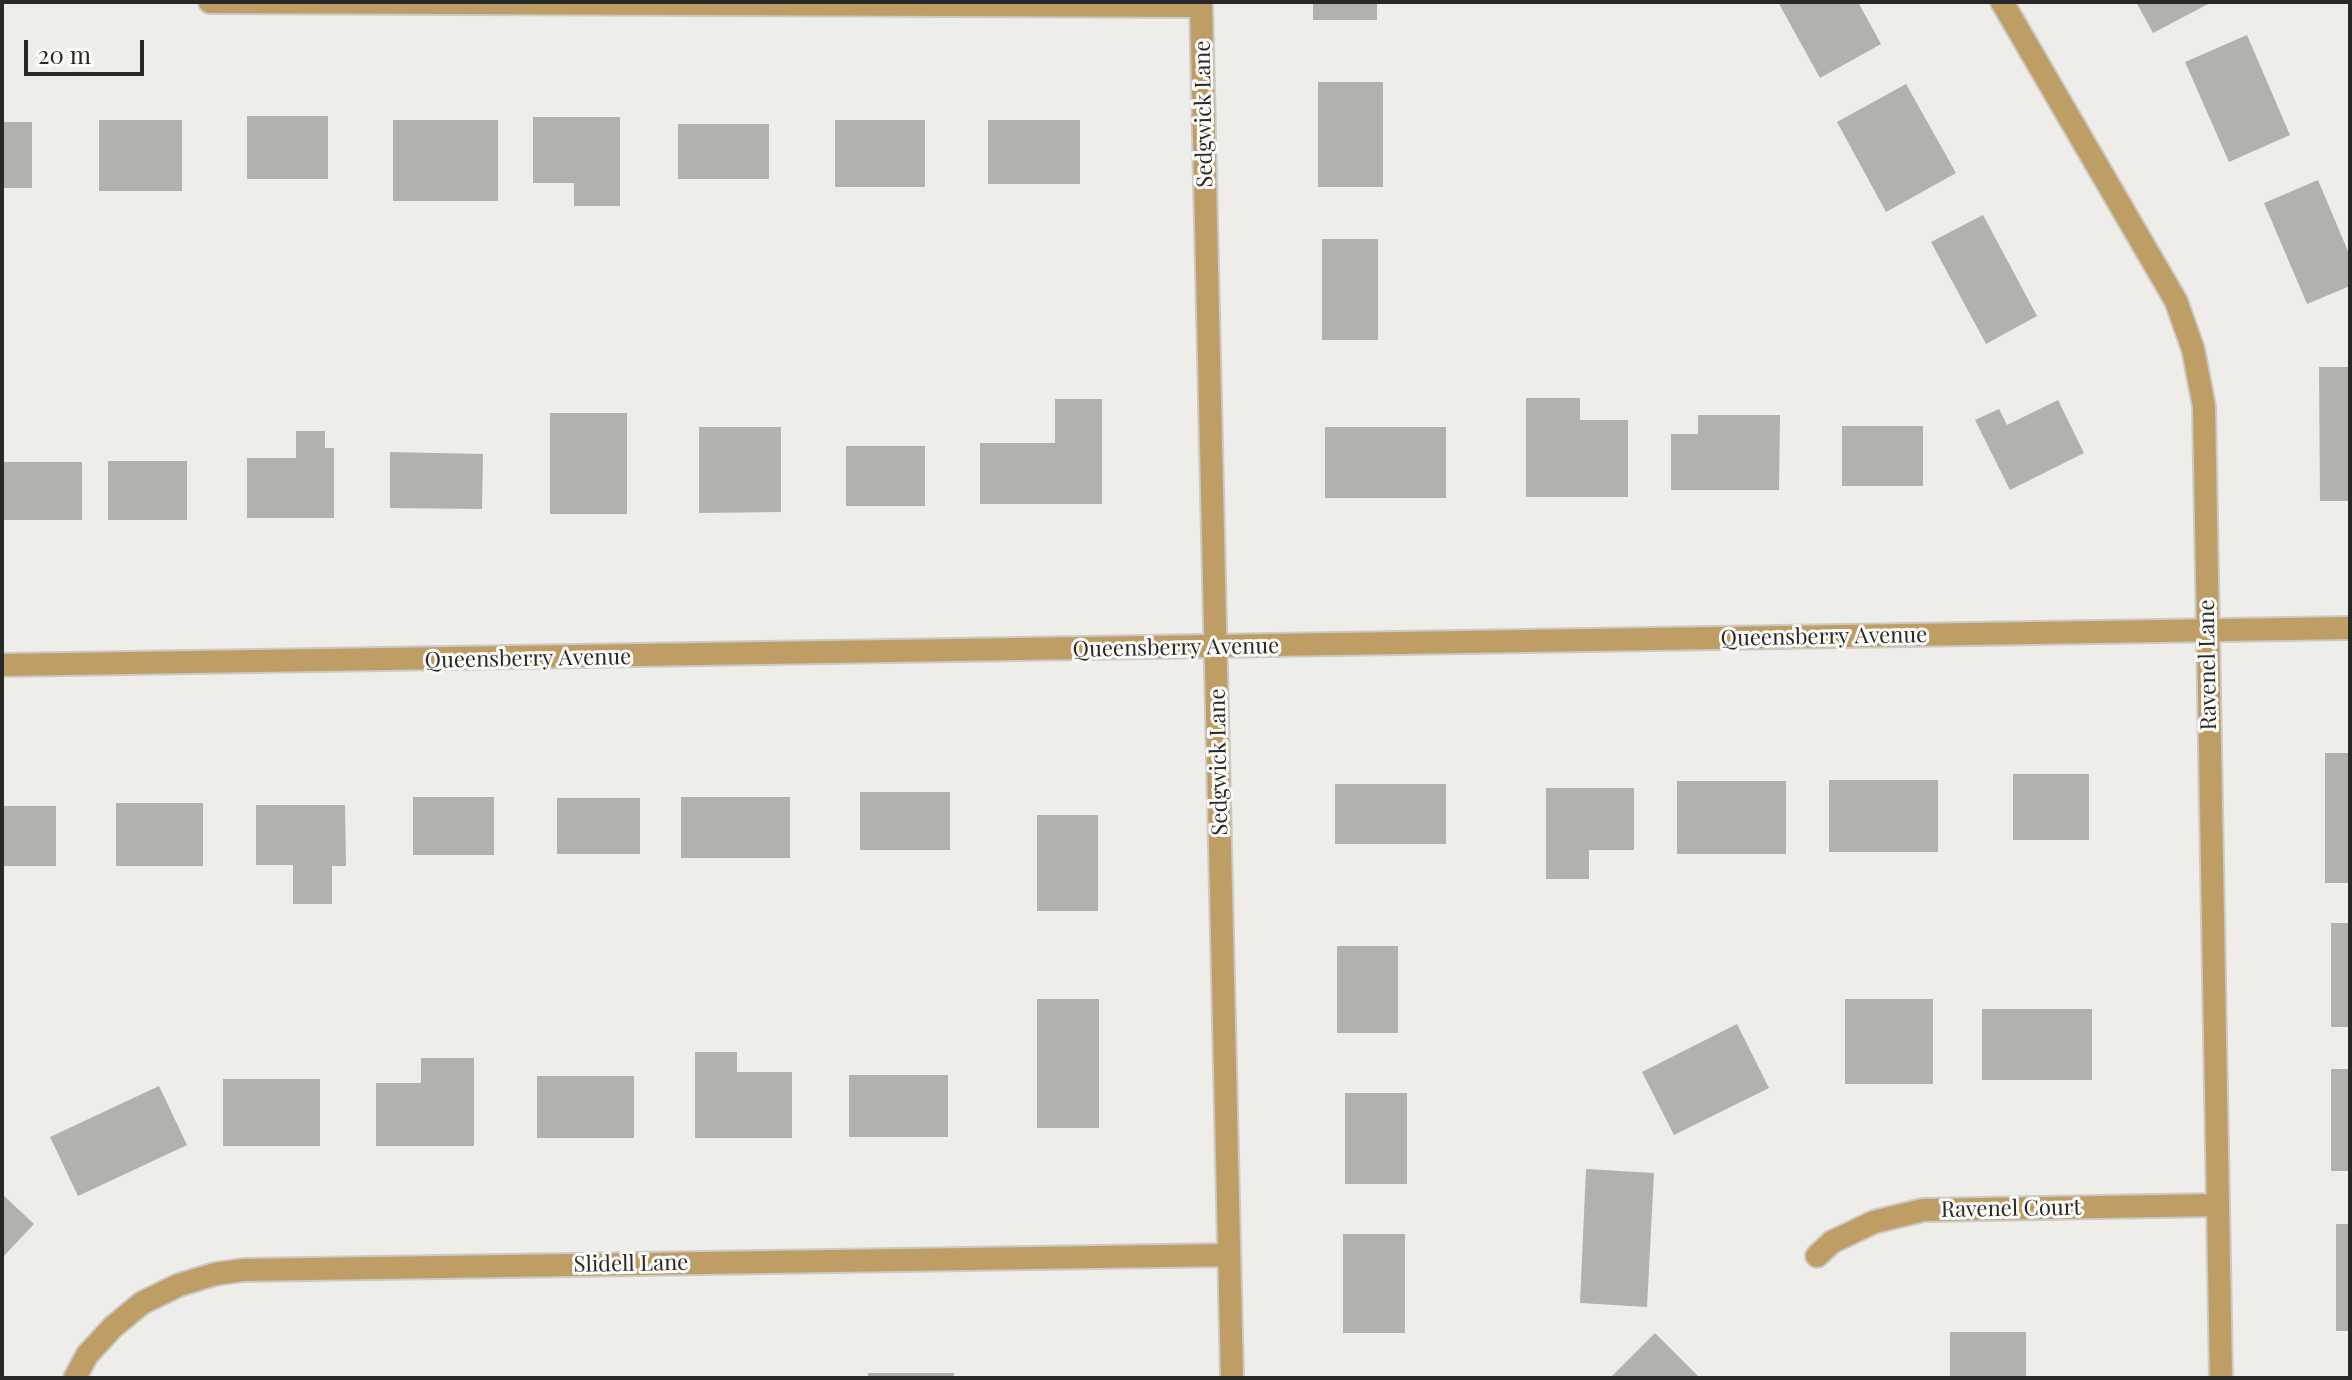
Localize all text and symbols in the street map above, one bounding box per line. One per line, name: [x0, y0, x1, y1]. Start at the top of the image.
scale bar: [28, 24, 148, 74]
text: 20 m: [38, 38, 91, 70]
street label: Sedgwick Lane: [1190, 40, 1218, 188]
street label: Ravenel Lane: [2194, 599, 2222, 731]
street label: Queensberry Avenue: [1720, 622, 1928, 652]
street label: Queensberry Avenue: [1072, 633, 1280, 663]
street label: Queensberry Avenue: [424, 644, 632, 674]
street label: Sedgwick Lane: [1205, 688, 1233, 836]
street label: Ravenel Court: [1941, 1195, 2081, 1223]
street label: Slidell Lane: [573, 1250, 689, 1278]

